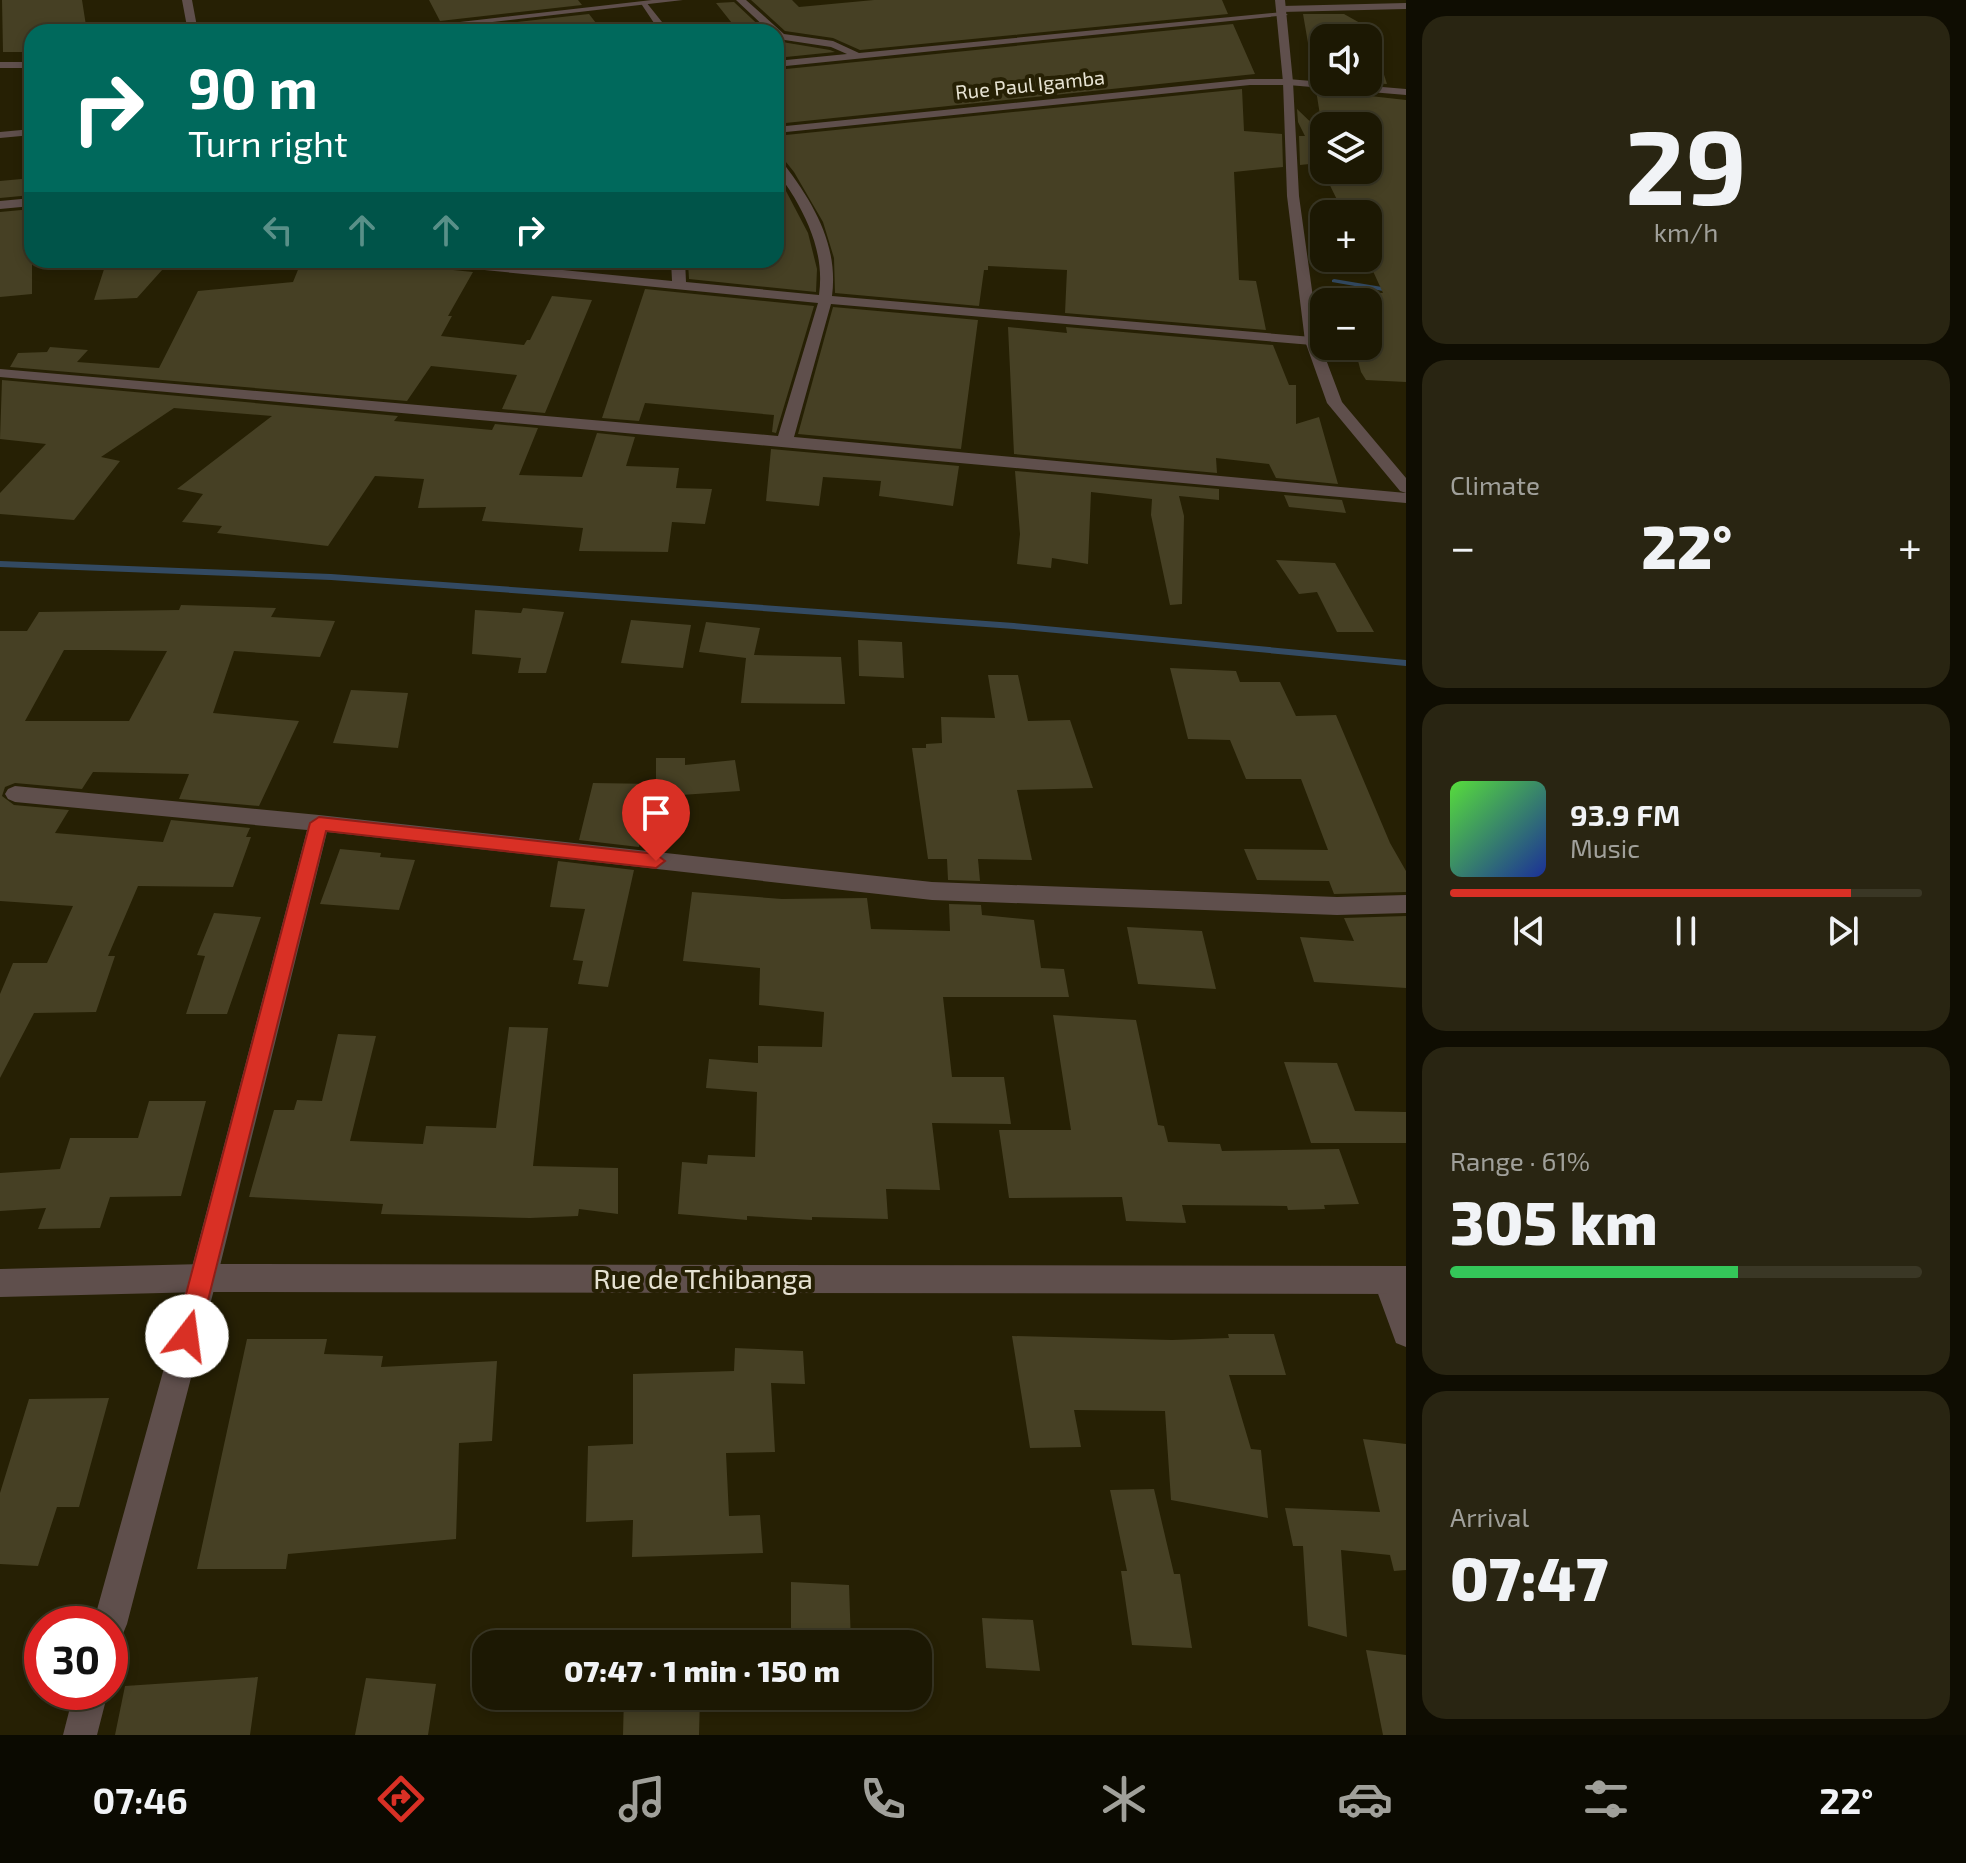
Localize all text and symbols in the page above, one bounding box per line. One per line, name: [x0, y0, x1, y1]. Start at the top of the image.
map controls: [1310, 24, 1382, 360]
button: sound: [1310, 24, 1382, 96]
text: 90 m: [188, 53, 318, 120]
icon: right: [56, 56, 160, 160]
street label: Rue Paul Igamba: [954, 64, 1106, 104]
text: 29: [1625, 101, 1747, 226]
button: layers: [1310, 112, 1382, 184]
text: Turn right: [188, 121, 348, 164]
button: +: [1310, 200, 1382, 272]
icon: left: [256, 208, 300, 252]
icon: ahead: [340, 208, 384, 252]
icon: ahead: [424, 208, 468, 252]
icon: right: [508, 208, 552, 252]
text: km/h: [1654, 216, 1718, 247]
button: −: [1310, 288, 1382, 360]
text: Climate: [1450, 469, 1540, 500]
text: 22°: [1641, 509, 1732, 581]
text: −: [1450, 519, 1476, 572]
text: +: [1898, 519, 1922, 572]
pin: [622, 779, 690, 861]
icon: arrive: [634, 791, 678, 835]
text: 93.9 FM: [1570, 796, 1680, 832]
text: Music: [1570, 832, 1640, 863]
icon: previous: [1507, 909, 1551, 953]
icon: pause: [1664, 909, 1708, 953]
icon: next: [1821, 909, 1865, 953]
text: Range · 61%: [1450, 1145, 1590, 1176]
text: 305 km: [1450, 1185, 1658, 1257]
street label: Rue de Tchibanga: [593, 1261, 813, 1295]
position arrow: [145, 1294, 229, 1378]
text: Arrival: [1450, 1501, 1529, 1532]
text: 07:47: [1450, 1541, 1608, 1613]
speed limit sign: 30: [24, 1606, 128, 1710]
text: 07:47 · 1 min · 150 m: [564, 1652, 840, 1688]
icon: directions: [373, 1771, 429, 1827]
icon: music: [614, 1771, 670, 1827]
icon: phone: [855, 1771, 911, 1827]
icon: climate: [1096, 1771, 1152, 1827]
icon: car: [1337, 1771, 1393, 1827]
icon: filters: [1578, 1771, 1634, 1827]
text: 07:46: [93, 1778, 188, 1821]
text: 22°: [1819, 1778, 1873, 1821]

